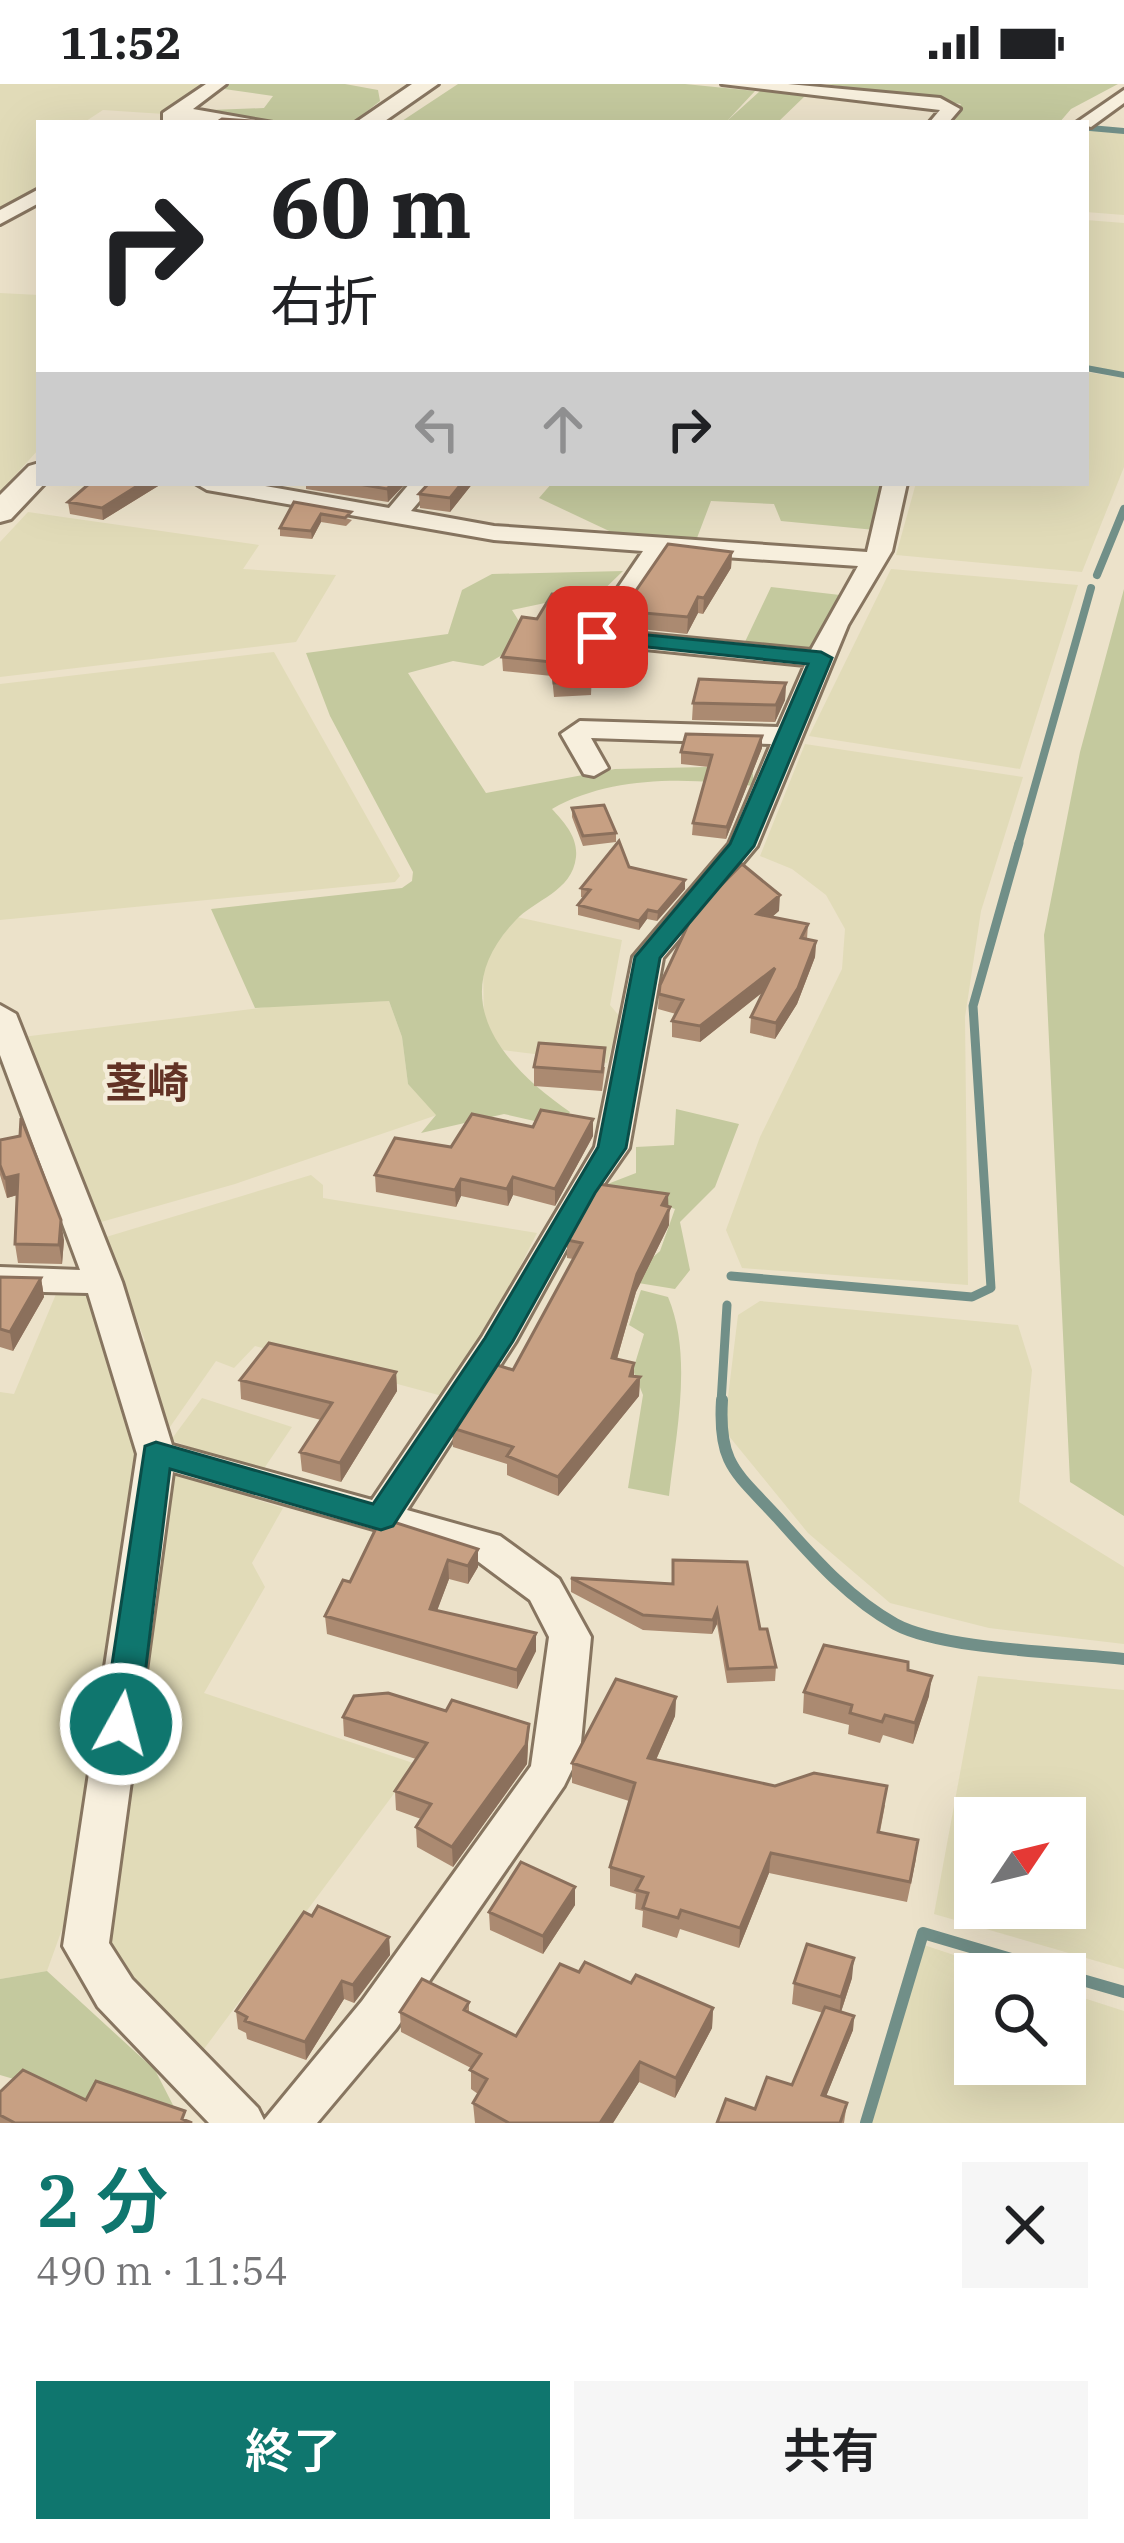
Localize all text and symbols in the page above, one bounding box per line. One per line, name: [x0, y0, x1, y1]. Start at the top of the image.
text: 11:52: [60, 13, 182, 71]
text: 60 m: [270, 152, 472, 261]
icon: right: [72, 168, 228, 324]
text: 右折: [270, 266, 378, 336]
icon: left: [404, 396, 470, 462]
icon: ahead: [530, 396, 596, 462]
icon: right: [656, 396, 722, 462]
pin: [546, 586, 648, 688]
icon: arrive: [564, 604, 630, 670]
district label: 茎崎: [105, 1055, 189, 1110]
position arrow: [58, 1661, 184, 1787]
north arrow: [954, 1797, 1086, 1929]
map controls: [954, 1797, 1086, 2085]
button: search: [954, 1953, 1086, 2085]
text: 2 分: [36, 2153, 168, 2247]
button: close: [962, 2162, 1088, 2288]
text: 490 m · 11:54: [36, 2245, 288, 2296]
button: 終了: [36, 2381, 550, 2519]
button: 共有: [574, 2381, 1088, 2519]

